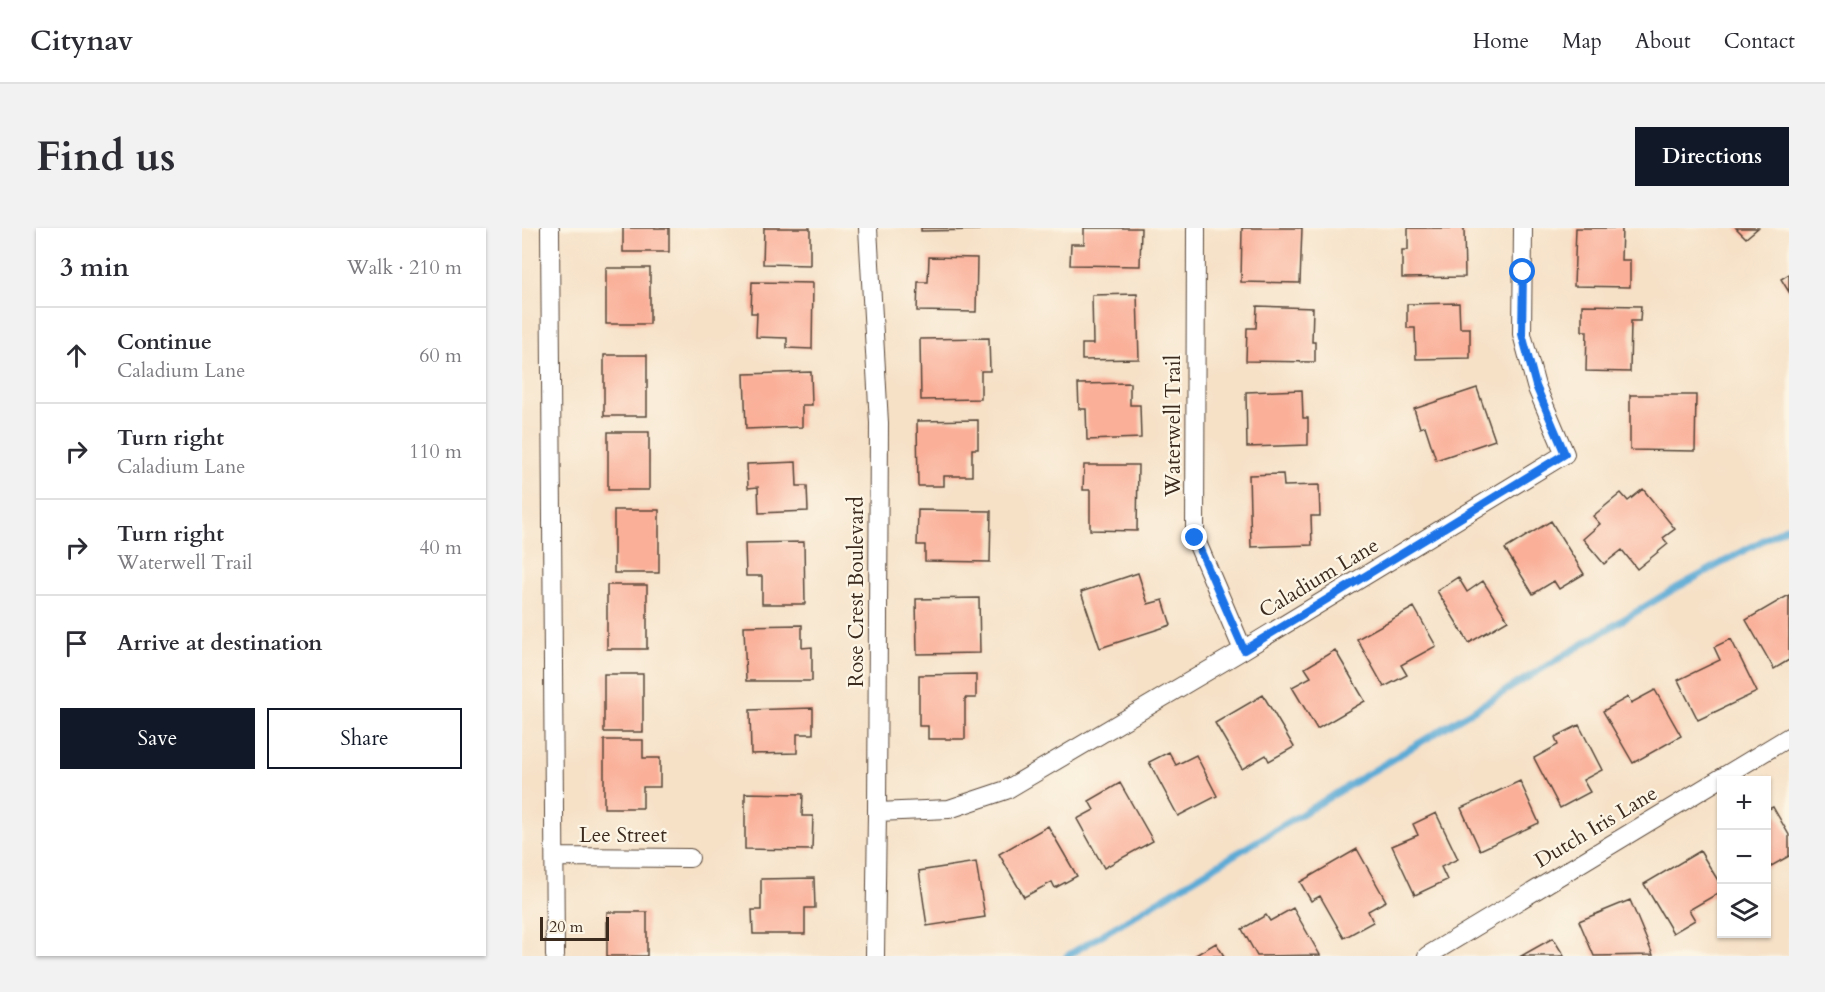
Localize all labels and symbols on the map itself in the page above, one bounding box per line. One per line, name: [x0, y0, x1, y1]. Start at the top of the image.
route start: [1509, 258, 1535, 284]
street label: Waterwell Trail: [1159, 355, 1188, 498]
street label: Rose Crest Boulevard: [842, 496, 871, 688]
route end: [1181, 524, 1207, 550]
street label: Caladium Lane: [1254, 531, 1384, 625]
street label: Dutch Iris Lane: [1529, 779, 1663, 875]
street label: Lee Street: [579, 821, 667, 850]
scale bar: [540, 914, 609, 942]

